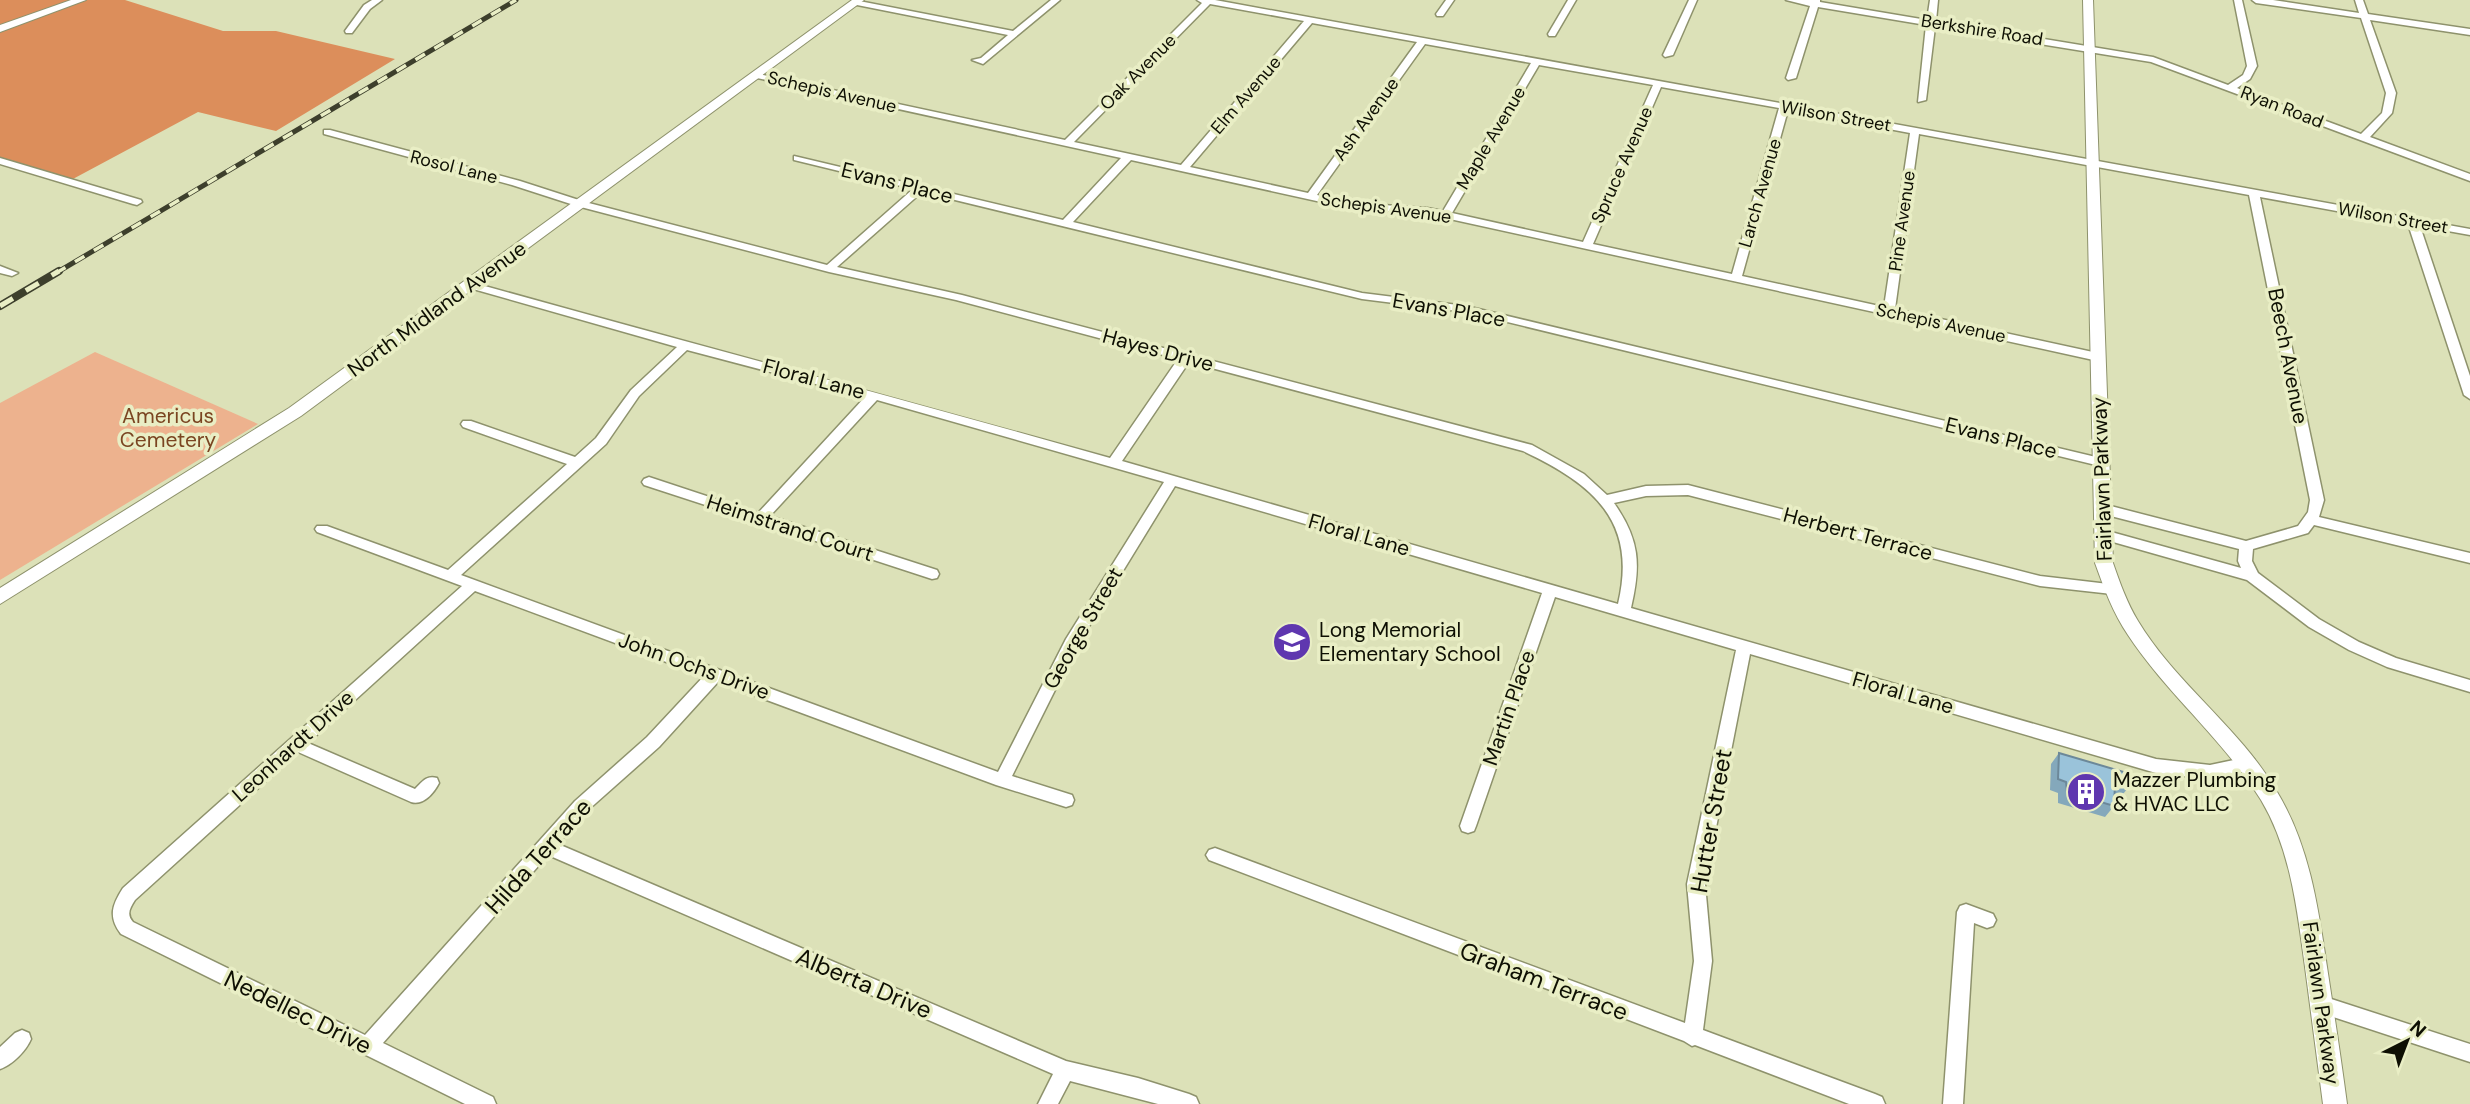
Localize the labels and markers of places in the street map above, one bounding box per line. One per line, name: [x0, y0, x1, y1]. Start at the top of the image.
place label: Long Memorial Elementary School: [1319, 616, 1501, 668]
school or university icon: Long Memorial Elementary School: [1271, 621, 1313, 663]
place label: Mazzer Plumbing & HVAC LLC: [2113, 766, 2276, 818]
building icon: Mazzer Plumbing & HVAC LLC: [2065, 771, 2107, 813]

